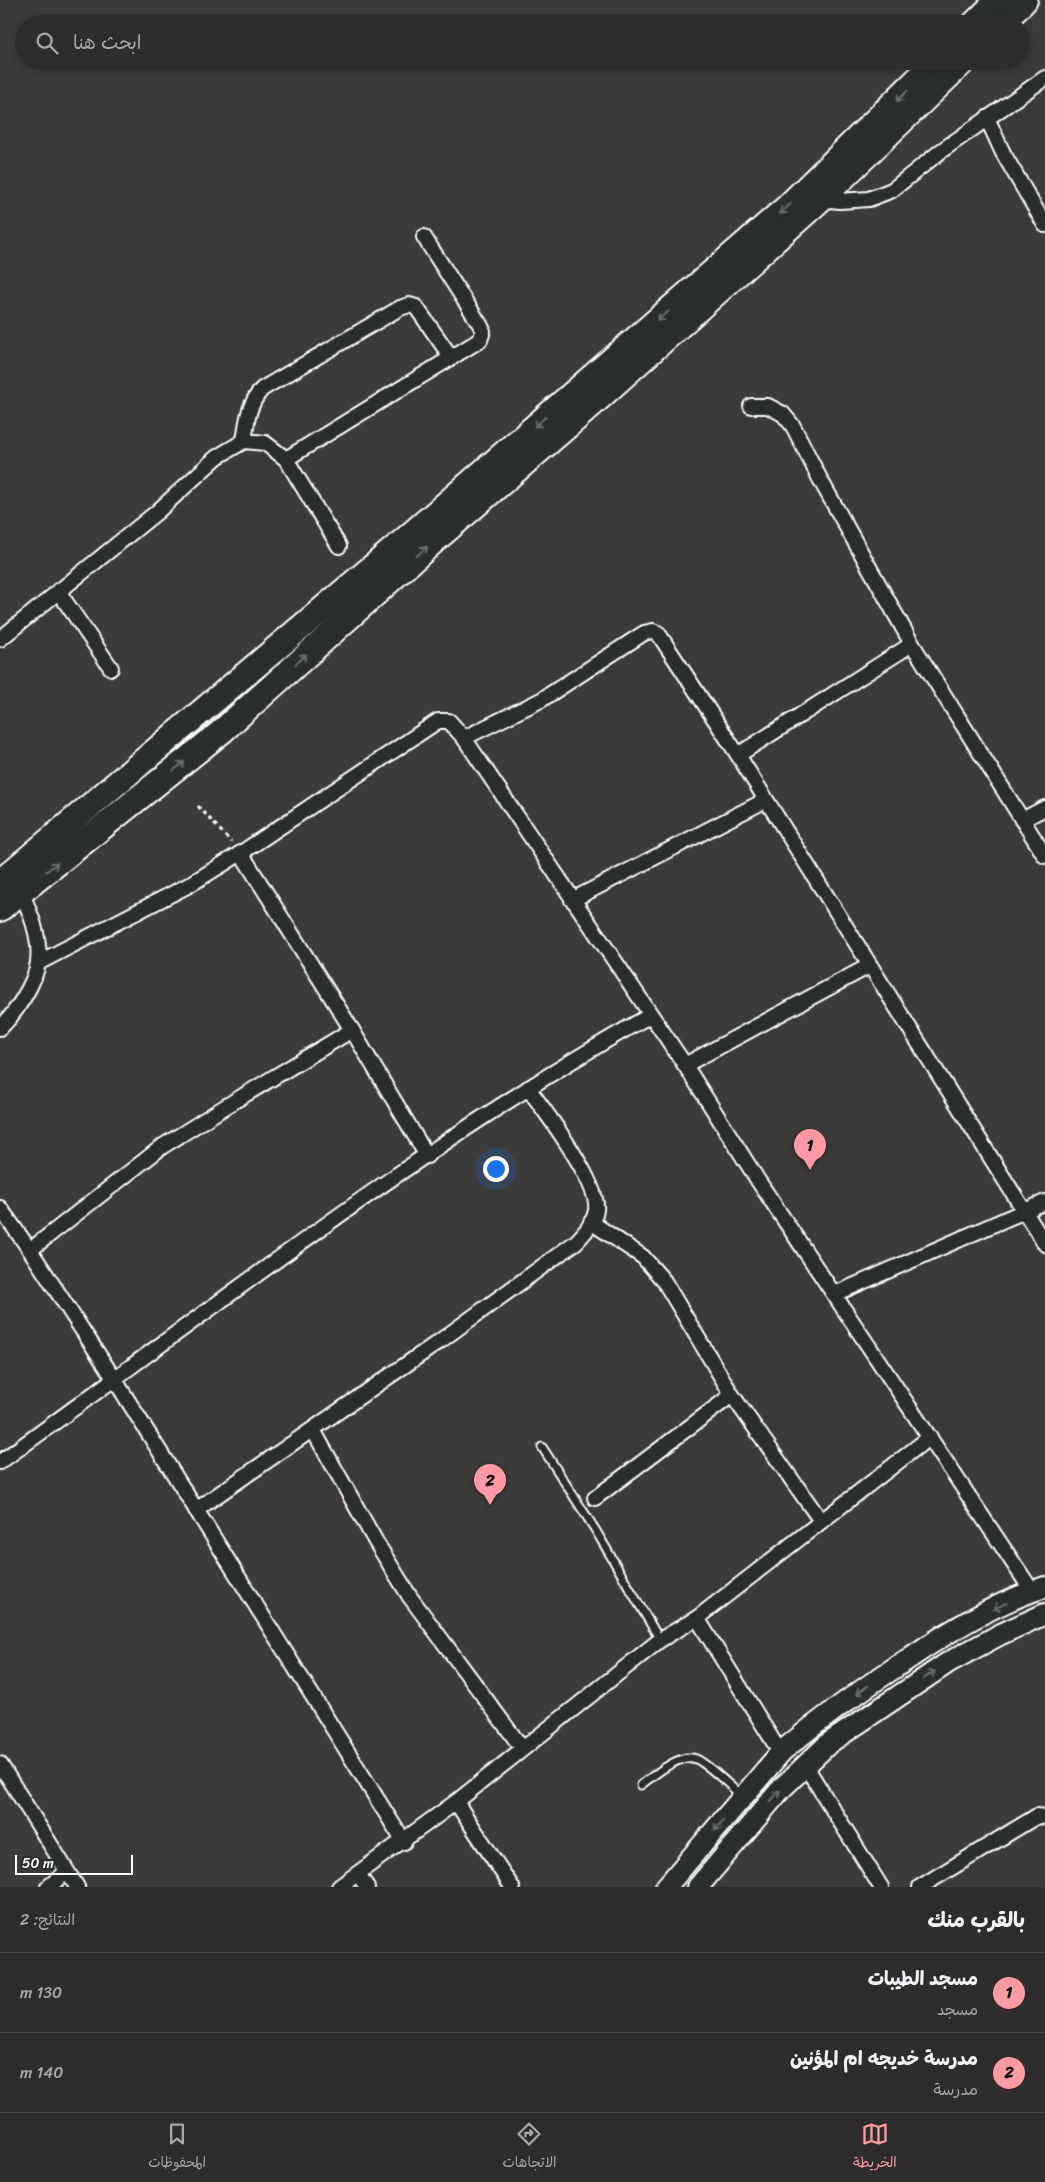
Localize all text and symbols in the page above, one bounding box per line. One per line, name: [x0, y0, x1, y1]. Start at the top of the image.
search box: [15, 15, 1030, 70]
text: ابحث هنا: [73, 26, 141, 59]
icon: search: [33, 29, 61, 57]
one-way arrow: [896, 89, 908, 101]
one-way arrow: [779, 203, 791, 215]
one-way arrow: [656, 310, 669, 321]
one-way arrow: [534, 416, 547, 427]
one-way arrow: [416, 545, 429, 557]
one-way arrow: [295, 654, 307, 666]
one-way arrow: [172, 760, 185, 771]
one-way arrow: [45, 862, 58, 873]
pin: 1: [794, 1129, 826, 1170]
your location: [483, 1156, 509, 1182]
pin: 2: [474, 1464, 506, 1505]
one-way arrow: [993, 1601, 1008, 1611]
one-way arrow: [922, 1670, 936, 1680]
one-way arrow: [855, 1685, 869, 1695]
one-way arrow: [769, 1790, 781, 1803]
one-way arrow: [713, 1818, 724, 1831]
text: 50 m: [22, 1851, 54, 1876]
scale bar: [15, 1852, 132, 1875]
text: بالقرب منك: [927, 1901, 1025, 1939]
text: النتائج: 2: [20, 1905, 75, 1934]
text: مسجد الطيبات: [868, 1962, 978, 1995]
text: 130 m: [20, 1978, 62, 2007]
text: 1: [1006, 1978, 1012, 2007]
text: مسجد: [937, 1995, 978, 2024]
text: مدرسة خديجه ام المؤنين: [790, 2042, 978, 2075]
text: 140 m: [20, 2058, 63, 2087]
text: 2: [1004, 2058, 1014, 2087]
text: مدرسة: [933, 2075, 978, 2104]
tab: المحفوظات: [148, 2120, 206, 2175]
tab: الاتجاهات: [502, 2120, 557, 2175]
tab: الخريطة: [853, 2120, 897, 2175]

